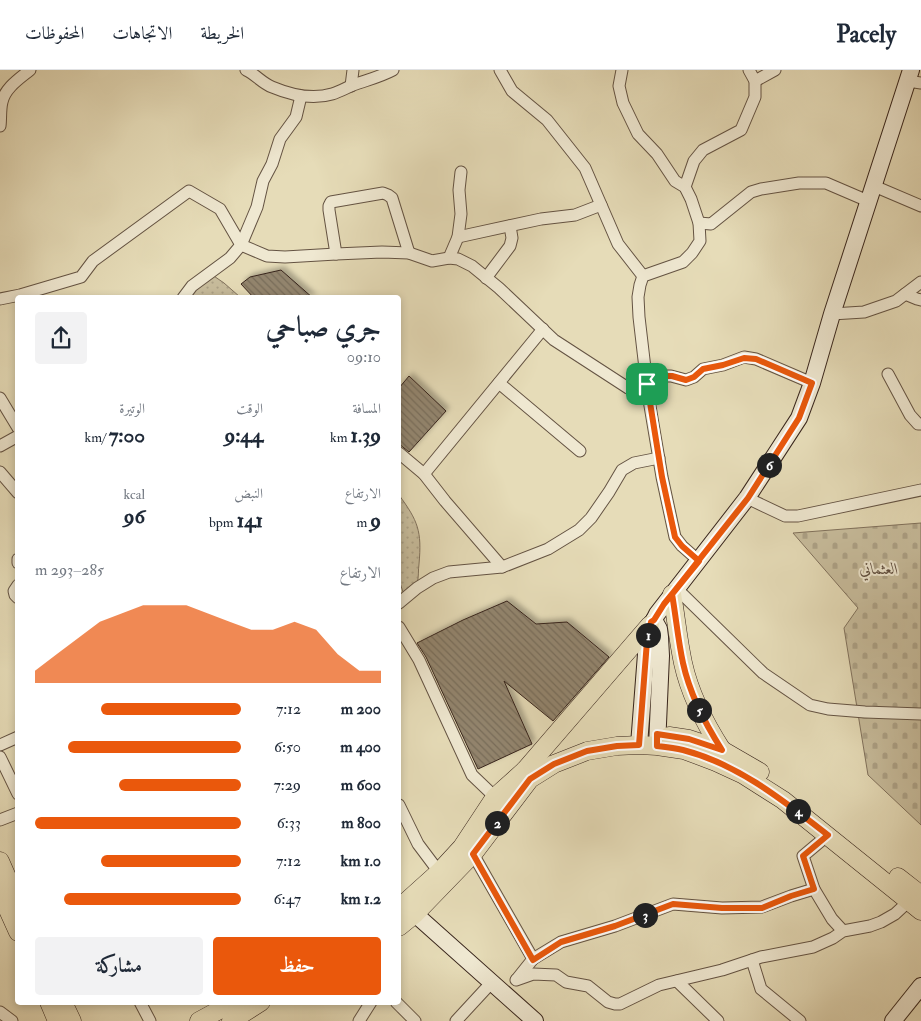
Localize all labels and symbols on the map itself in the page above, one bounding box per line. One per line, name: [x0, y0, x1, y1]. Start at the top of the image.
pin: [626, 363, 668, 405]
pin: 6: [756, 452, 782, 478]
park label: العثماني: [860, 559, 898, 581]
pin: 1: [636, 622, 660, 648]
pin: 5: [686, 698, 712, 722]
pin: 4: [786, 798, 810, 824]
pin: 2: [484, 810, 510, 836]
pin: 3: [632, 902, 658, 928]

